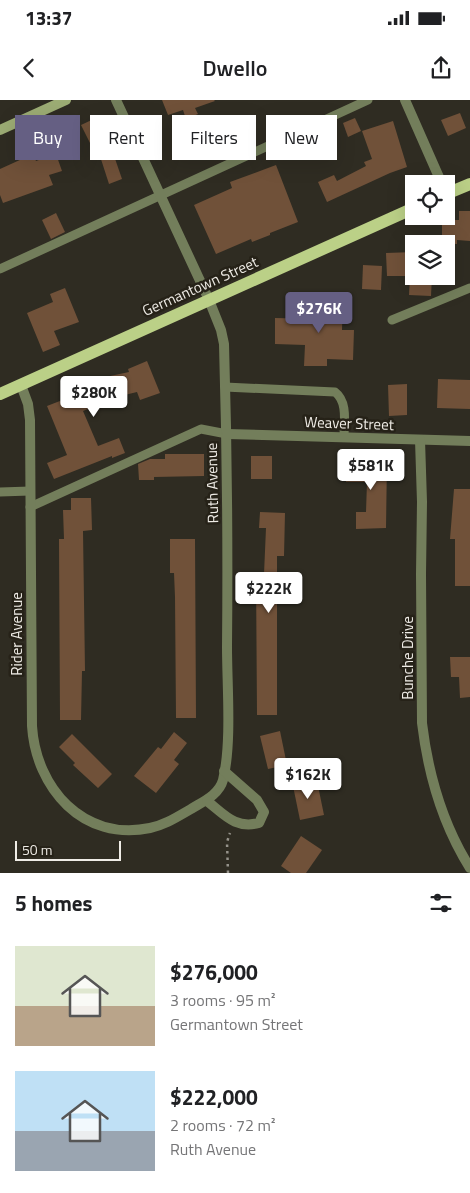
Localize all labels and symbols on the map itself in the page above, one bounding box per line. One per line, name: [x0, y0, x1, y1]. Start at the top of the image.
street label: Germantown Street: [138, 250, 262, 322]
pin: $276K: [284, 292, 354, 334]
pin: $280K: [59, 376, 129, 418]
street label: Weaver Street: [304, 410, 395, 436]
street label: Ruth Avenue: [200, 442, 224, 524]
pin: $581K: [336, 448, 406, 491]
pin: $222K: [234, 572, 304, 614]
street label: Rider Avenue: [5, 592, 28, 676]
street label: Bunche Drive: [396, 616, 419, 700]
pin: $162K: [273, 758, 343, 800]
scale bar: [15, 838, 121, 861]

